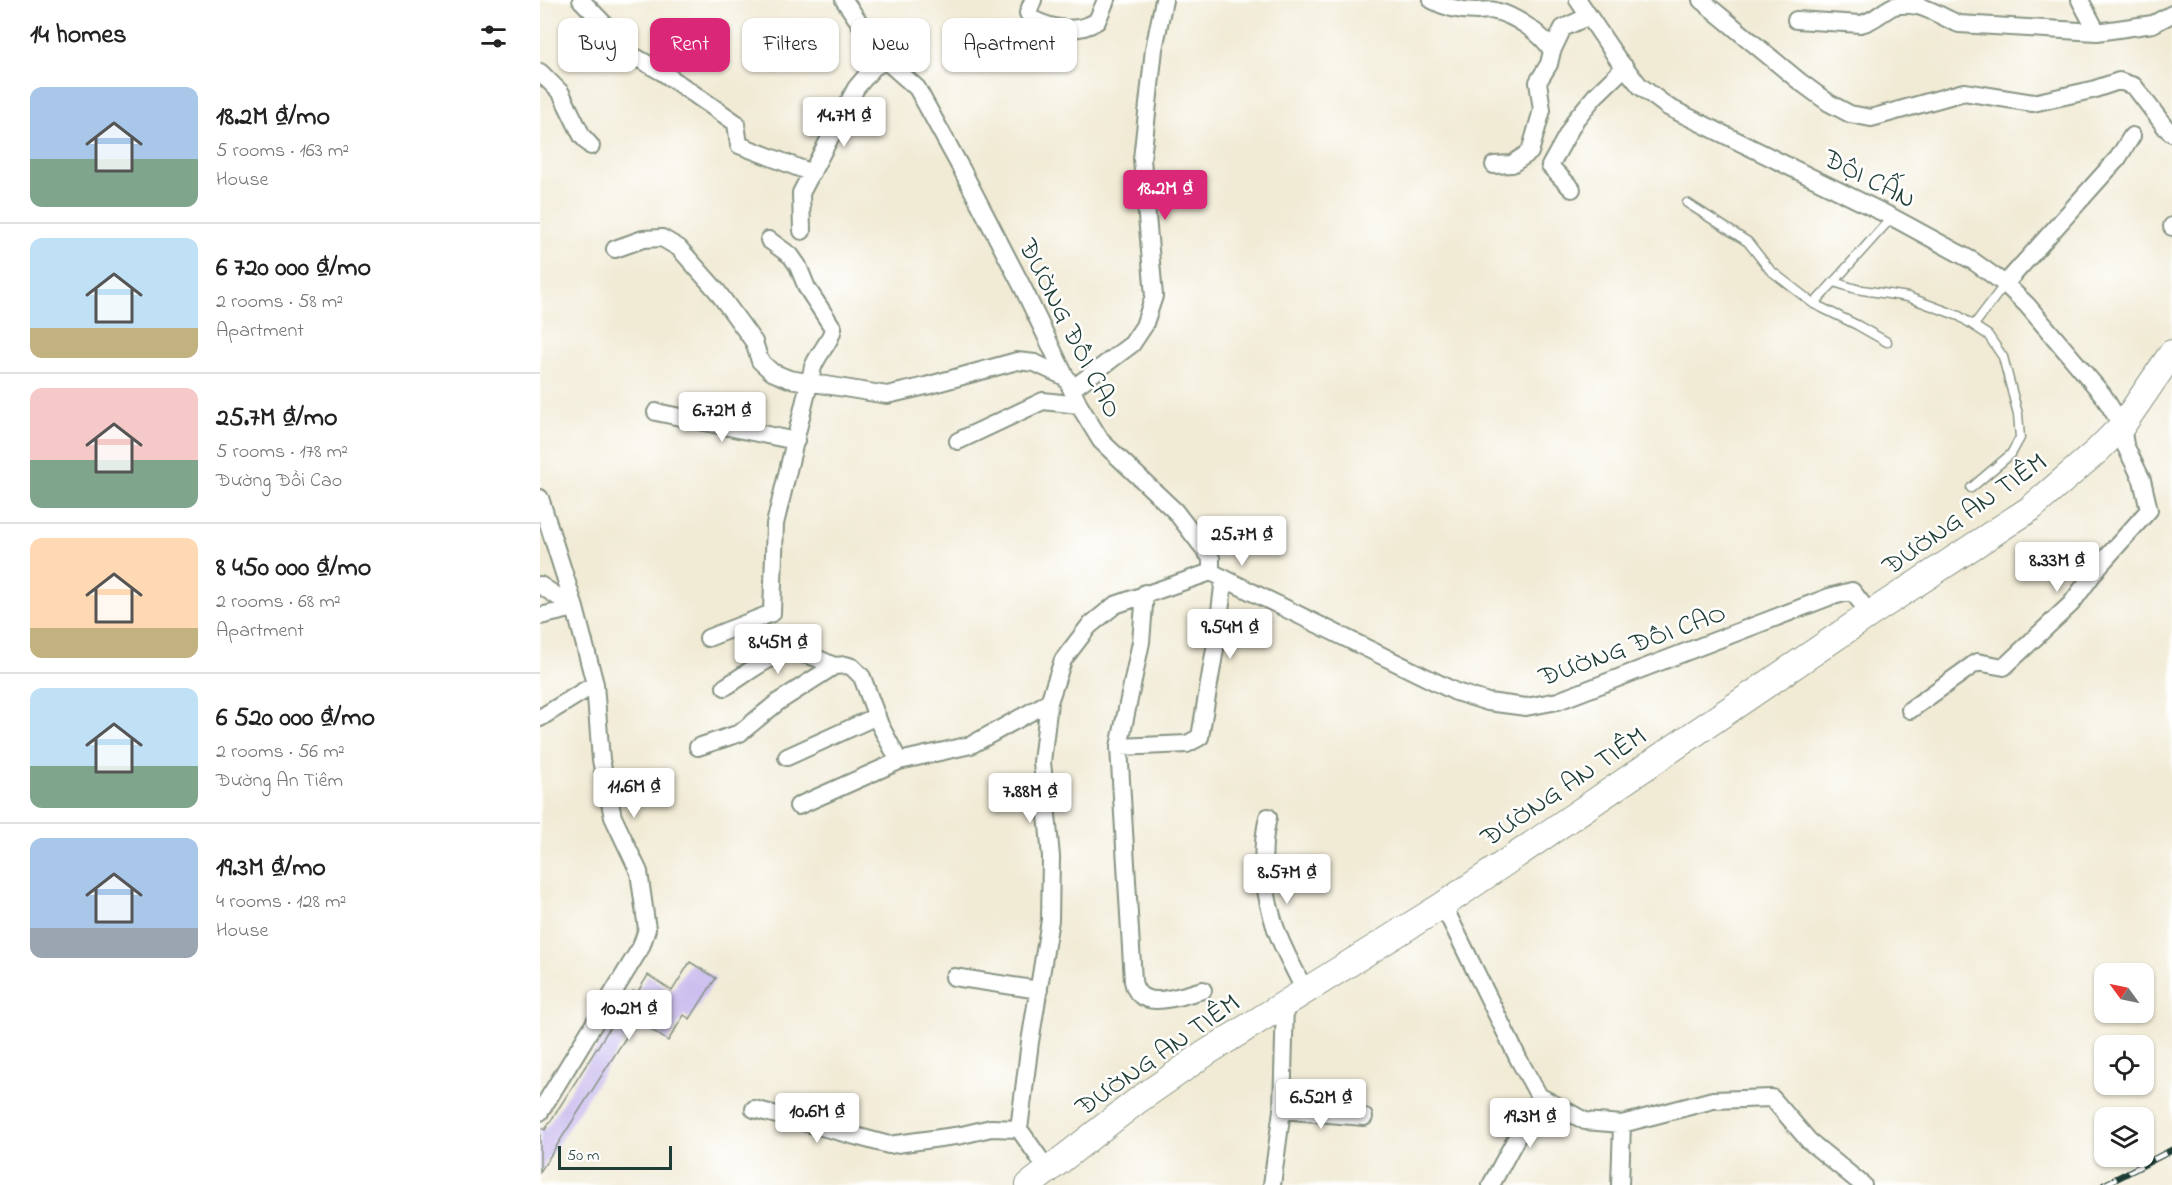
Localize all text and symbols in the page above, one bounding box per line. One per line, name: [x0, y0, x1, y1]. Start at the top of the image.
text: 14 homes: [30, 17, 126, 55]
chip: Buy: [558, 18, 638, 72]
chip: Rent: [650, 18, 730, 72]
chip: Filters: [742, 18, 839, 72]
chip: New: [851, 18, 930, 72]
chip: Apartment: [942, 18, 1077, 72]
icon: filters: [477, 20, 510, 53]
pin: 14.7M ₫: [789, 97, 899, 148]
text: 18.2M ₫/mo: [216, 99, 330, 137]
text: 14.7M ₫: [817, 102, 871, 131]
icon: home: [78, 111, 150, 183]
text: 5 rooms · 163 m²: [216, 137, 349, 166]
street label: ĐỘI CẤN: [1815, 138, 1923, 220]
text: House: [216, 166, 269, 195]
pin: 18.2M ₫: [1110, 170, 1220, 221]
text: 18.2M ₫: [1137, 175, 1193, 204]
street label: ĐƯỜNG ĐỒI CAO: [1006, 232, 1131, 425]
text: 6 720 000 ₫/mo: [216, 250, 371, 288]
icon: home: [78, 262, 150, 334]
text: 2 rooms · 58 m²: [216, 288, 343, 317]
text: Apartment: [216, 317, 304, 346]
pin: 6.72M ₫: [667, 392, 777, 443]
text: 6.72M ₫: [693, 397, 751, 426]
text: 25.7M ₫/mo: [216, 400, 338, 438]
icon: home: [78, 412, 150, 484]
text: 5 rooms · 178 m²: [216, 438, 348, 467]
street label: ĐƯỜNG AN TIÊM: [1875, 444, 2056, 587]
text: Đường Đồi Cao: [216, 467, 342, 496]
pin: 25.7M ₫: [1187, 516, 1297, 567]
text: 25.7M ₫: [1211, 521, 1273, 550]
pin: 8.33M ₫: [2002, 542, 2112, 593]
text: 8.33M ₫: [2029, 547, 2085, 576]
text: 8 450 000 ₫/mo: [216, 550, 371, 588]
icon: home: [78, 562, 150, 634]
text: 2 rooms · 68 m²: [216, 588, 341, 617]
street label: ĐƯỜNG ĐỒI CAO: [1533, 594, 1732, 699]
pin: 9.54M ₫: [1175, 609, 1285, 660]
text: 9.54M ₫: [1201, 614, 1259, 643]
text: Apartment: [216, 617, 304, 646]
pin: 8.45M ₫: [723, 624, 833, 675]
text: 8.45M ₫: [749, 629, 807, 658]
text: 6 520 000 ₫/mo: [216, 700, 375, 738]
icon: home: [78, 712, 150, 784]
street label: ĐƯỜNG AN TIÊM: [1473, 718, 1655, 859]
text: 2 rooms · 56 m²: [216, 738, 345, 767]
text: Đường An Tiêm: [216, 767, 343, 796]
pin: 11.6M ₫: [579, 768, 689, 819]
text: 11.6M ₫: [607, 773, 661, 802]
pin: 7.88M ₫: [975, 773, 1085, 824]
text: 7.88M ₫: [1003, 778, 1057, 807]
text: 19.3M ₫/mo: [216, 850, 326, 888]
pin: 8.57M ₫: [1232, 854, 1342, 905]
text: 8.57M ₫: [1258, 859, 1316, 888]
icon: home: [78, 862, 150, 934]
text: 4 rooms · 128 m²: [216, 888, 346, 917]
text: House: [216, 917, 269, 946]
north arrow: [2094, 963, 2154, 1023]
map controls: [2094, 963, 2154, 1167]
street label: ĐƯỜNG AN TIÊM: [1068, 985, 1249, 1128]
pin: 10.2M ₫: [574, 990, 684, 1041]
text: 10.2M ₫: [601, 995, 657, 1024]
button: locate: [2094, 1035, 2154, 1095]
pin: 6.52M ₫: [1266, 1079, 1376, 1130]
text: 6.52M ₫: [1290, 1084, 1352, 1113]
pin: 10.6M ₫: [762, 1093, 872, 1144]
text: 10.6M ₫: [789, 1098, 845, 1127]
pin: 19.3M ₫: [1475, 1098, 1585, 1149]
text: 19.3M ₫: [1504, 1103, 1556, 1132]
button: layers: [2094, 1107, 2154, 1167]
scale bar: [558, 1143, 672, 1170]
text: 50 m: [567, 1144, 599, 1168]

